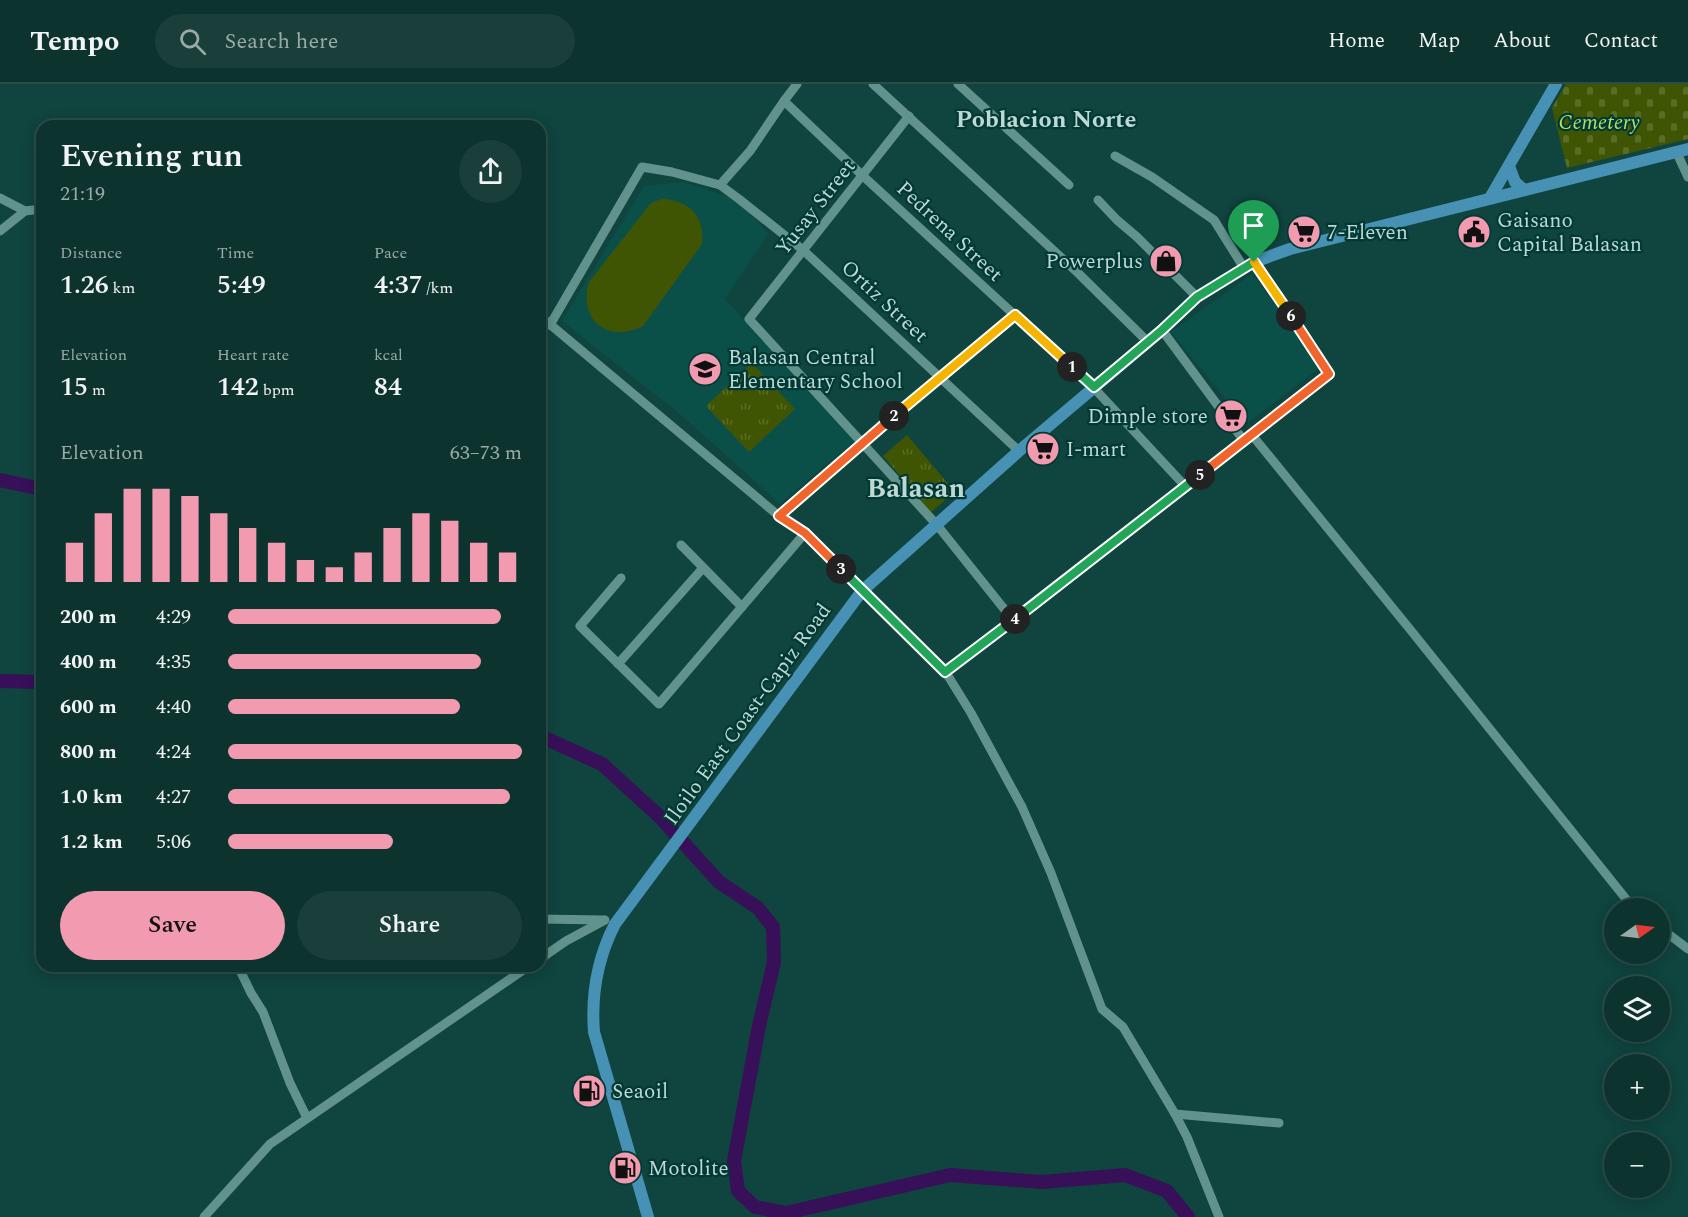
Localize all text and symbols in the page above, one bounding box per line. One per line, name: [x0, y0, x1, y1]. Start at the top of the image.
search box: [155, 14, 575, 68]
text: Tempo: [30, 20, 119, 63]
icon: search: [176, 25, 209, 58]
text: Search here: [224, 25, 338, 58]
text: Home: [1328, 25, 1385, 57]
text: Map: [1418, 25, 1460, 57]
text: About: [1493, 25, 1551, 57]
text: Contact: [1584, 25, 1658, 57]
district label: Poblacion Norte: [956, 102, 1136, 138]
park label: Cemetery: [1558, 107, 1640, 139]
text: Evening run: [60, 131, 243, 181]
button: share: [459, 140, 522, 203]
street label: Yusay Street: [768, 152, 864, 263]
street label: Pedrena Street: [889, 174, 1010, 290]
text: 21:19: [60, 179, 105, 209]
pin: [1228, 200, 1279, 262]
place label: Gaisano Capital Balasan: [1497, 205, 1642, 261]
icon: arrive: [1237, 209, 1270, 242]
supermarket icon: 7-Eleven: [1286, 214, 1322, 250]
public building icon: Gaisano Capital Balasan: [1456, 214, 1492, 250]
place label: 7-Eleven: [1327, 217, 1408, 249]
text: Distance: [60, 241, 122, 265]
text: Time: [217, 241, 254, 265]
text: Pace: [374, 241, 407, 265]
shop icon: Powerplus: [1148, 243, 1184, 279]
place label: Powerplus: [1045, 246, 1143, 278]
street label: Ortiz Street: [833, 253, 935, 351]
text: 1.26: [60, 265, 109, 305]
text: 5:49: [217, 265, 266, 305]
text: 4:37: [374, 265, 423, 305]
text: km: [109, 276, 135, 300]
text: /km: [423, 276, 453, 300]
pin: 6: [1276, 301, 1306, 331]
text: 6: [1287, 304, 1295, 328]
place label: Balasan Central Elementary School: [728, 342, 903, 398]
text: Elevation: [60, 343, 127, 367]
text: Heart rate: [217, 343, 289, 367]
text: kcal: [374, 343, 403, 367]
school or university icon: Balasan Central Elementary School: [687, 351, 723, 387]
pin: 1: [1057, 352, 1087, 382]
text: 1: [1068, 355, 1076, 379]
text: 15: [60, 367, 88, 407]
text: 142: [217, 367, 259, 407]
text: 84: [374, 367, 402, 407]
text: m: [88, 378, 106, 402]
text: bpm: [259, 378, 295, 402]
supermarket icon: Dimple store: [1213, 398, 1249, 434]
pin: 2: [879, 401, 909, 431]
place label: Dimple store: [1087, 401, 1208, 433]
text: 2: [890, 404, 898, 428]
supermarket icon: I-mart: [1025, 431, 1061, 467]
place label: I-mart: [1066, 434, 1126, 466]
text: Elevation: [60, 438, 144, 468]
text: 63–73 m: [450, 438, 522, 468]
pin: 5: [1185, 460, 1215, 490]
text: 5: [1196, 463, 1204, 487]
district label: Balasan: [867, 468, 965, 510]
pin: 3: [826, 554, 856, 584]
text: 3: [837, 557, 845, 581]
street label: Iloilo East Coast-Capiz Road: [656, 597, 840, 832]
text: 200 m: [60, 602, 117, 632]
text: 4:29: [156, 602, 191, 632]
pin: 4: [1000, 604, 1030, 634]
text: 4: [1011, 607, 1019, 631]
text: 400 m: [60, 647, 117, 677]
text: 4:35: [156, 647, 191, 677]
text: 600 m: [60, 692, 117, 722]
text: 4:40: [156, 692, 191, 722]
text: 800 m: [60, 737, 117, 767]
text: 4:24: [156, 737, 191, 767]
text: 1.0 km: [60, 782, 123, 812]
text: 4:27: [156, 782, 191, 812]
text: 1.2 km: [60, 827, 123, 857]
text: 5:06: [156, 827, 191, 857]
button: Save: [60, 891, 285, 960]
button: Share: [297, 891, 522, 960]
north arrow: [1604, 898, 1670, 964]
map controls: [1604, 898, 1670, 1198]
button: layers: [1604, 976, 1670, 1042]
button: +: [1604, 1054, 1670, 1120]
fuel station icon: Seaoil: [571, 1073, 607, 1109]
place label: Seaoil: [612, 1076, 668, 1108]
button: −: [1604, 1132, 1670, 1198]
fuel station icon: Motolite: [607, 1150, 643, 1186]
place label: Motolite: [648, 1153, 729, 1185]

